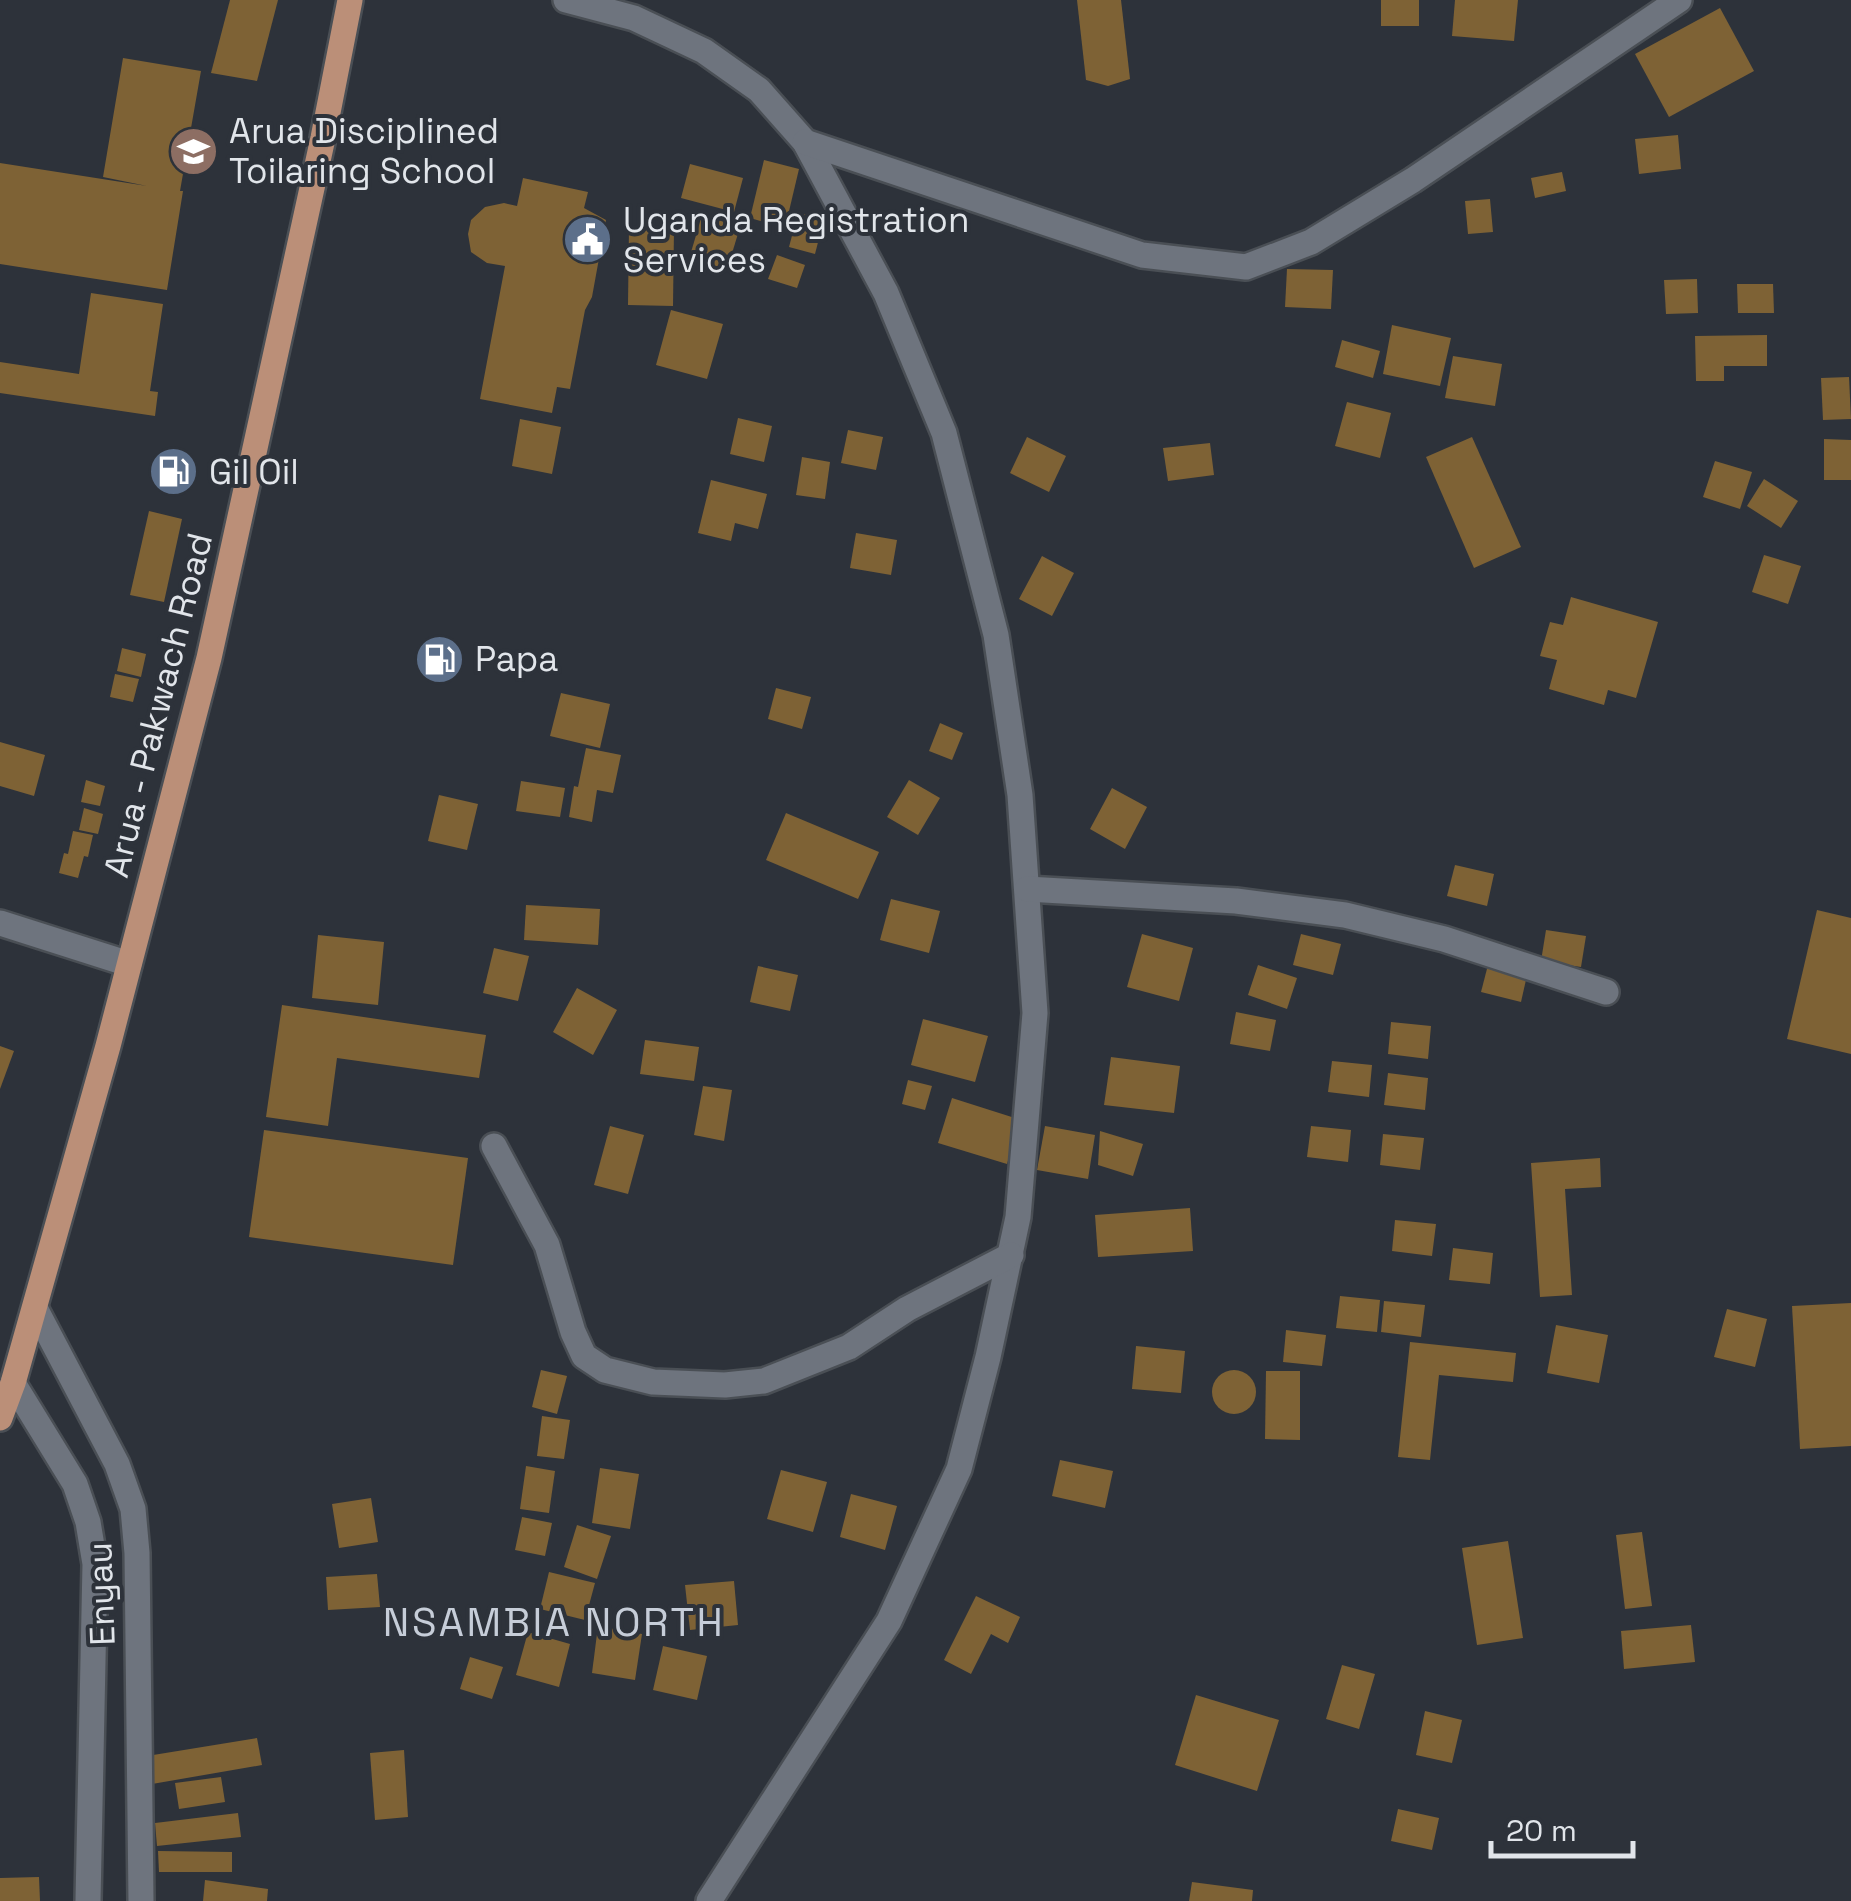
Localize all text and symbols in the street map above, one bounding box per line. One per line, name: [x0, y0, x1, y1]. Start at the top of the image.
place label: Arua Disciplined Toilaring School: [229, 109, 499, 193]
school or university icon: Arua Disciplined Toilaring School: [168, 125, 220, 177]
place label: Uganda Registration Services: [623, 198, 969, 282]
public building icon: Uganda Registration Services: [562, 214, 614, 266]
fuel station icon: Gil Oil: [148, 446, 200, 498]
place label: Gil Oil: [209, 450, 299, 494]
street label: Arua - Pakwach Road: [94, 528, 222, 882]
fuel station icon: Papa: [414, 633, 466, 685]
place label: Papa: [475, 637, 558, 681]
street label: Enyau: [77, 1542, 125, 1646]
district label: NSAMBIA NORTH: [383, 1597, 725, 1648]
scale bar: [1491, 1796, 1634, 1858]
text: 20 m: [1506, 1811, 1577, 1850]

